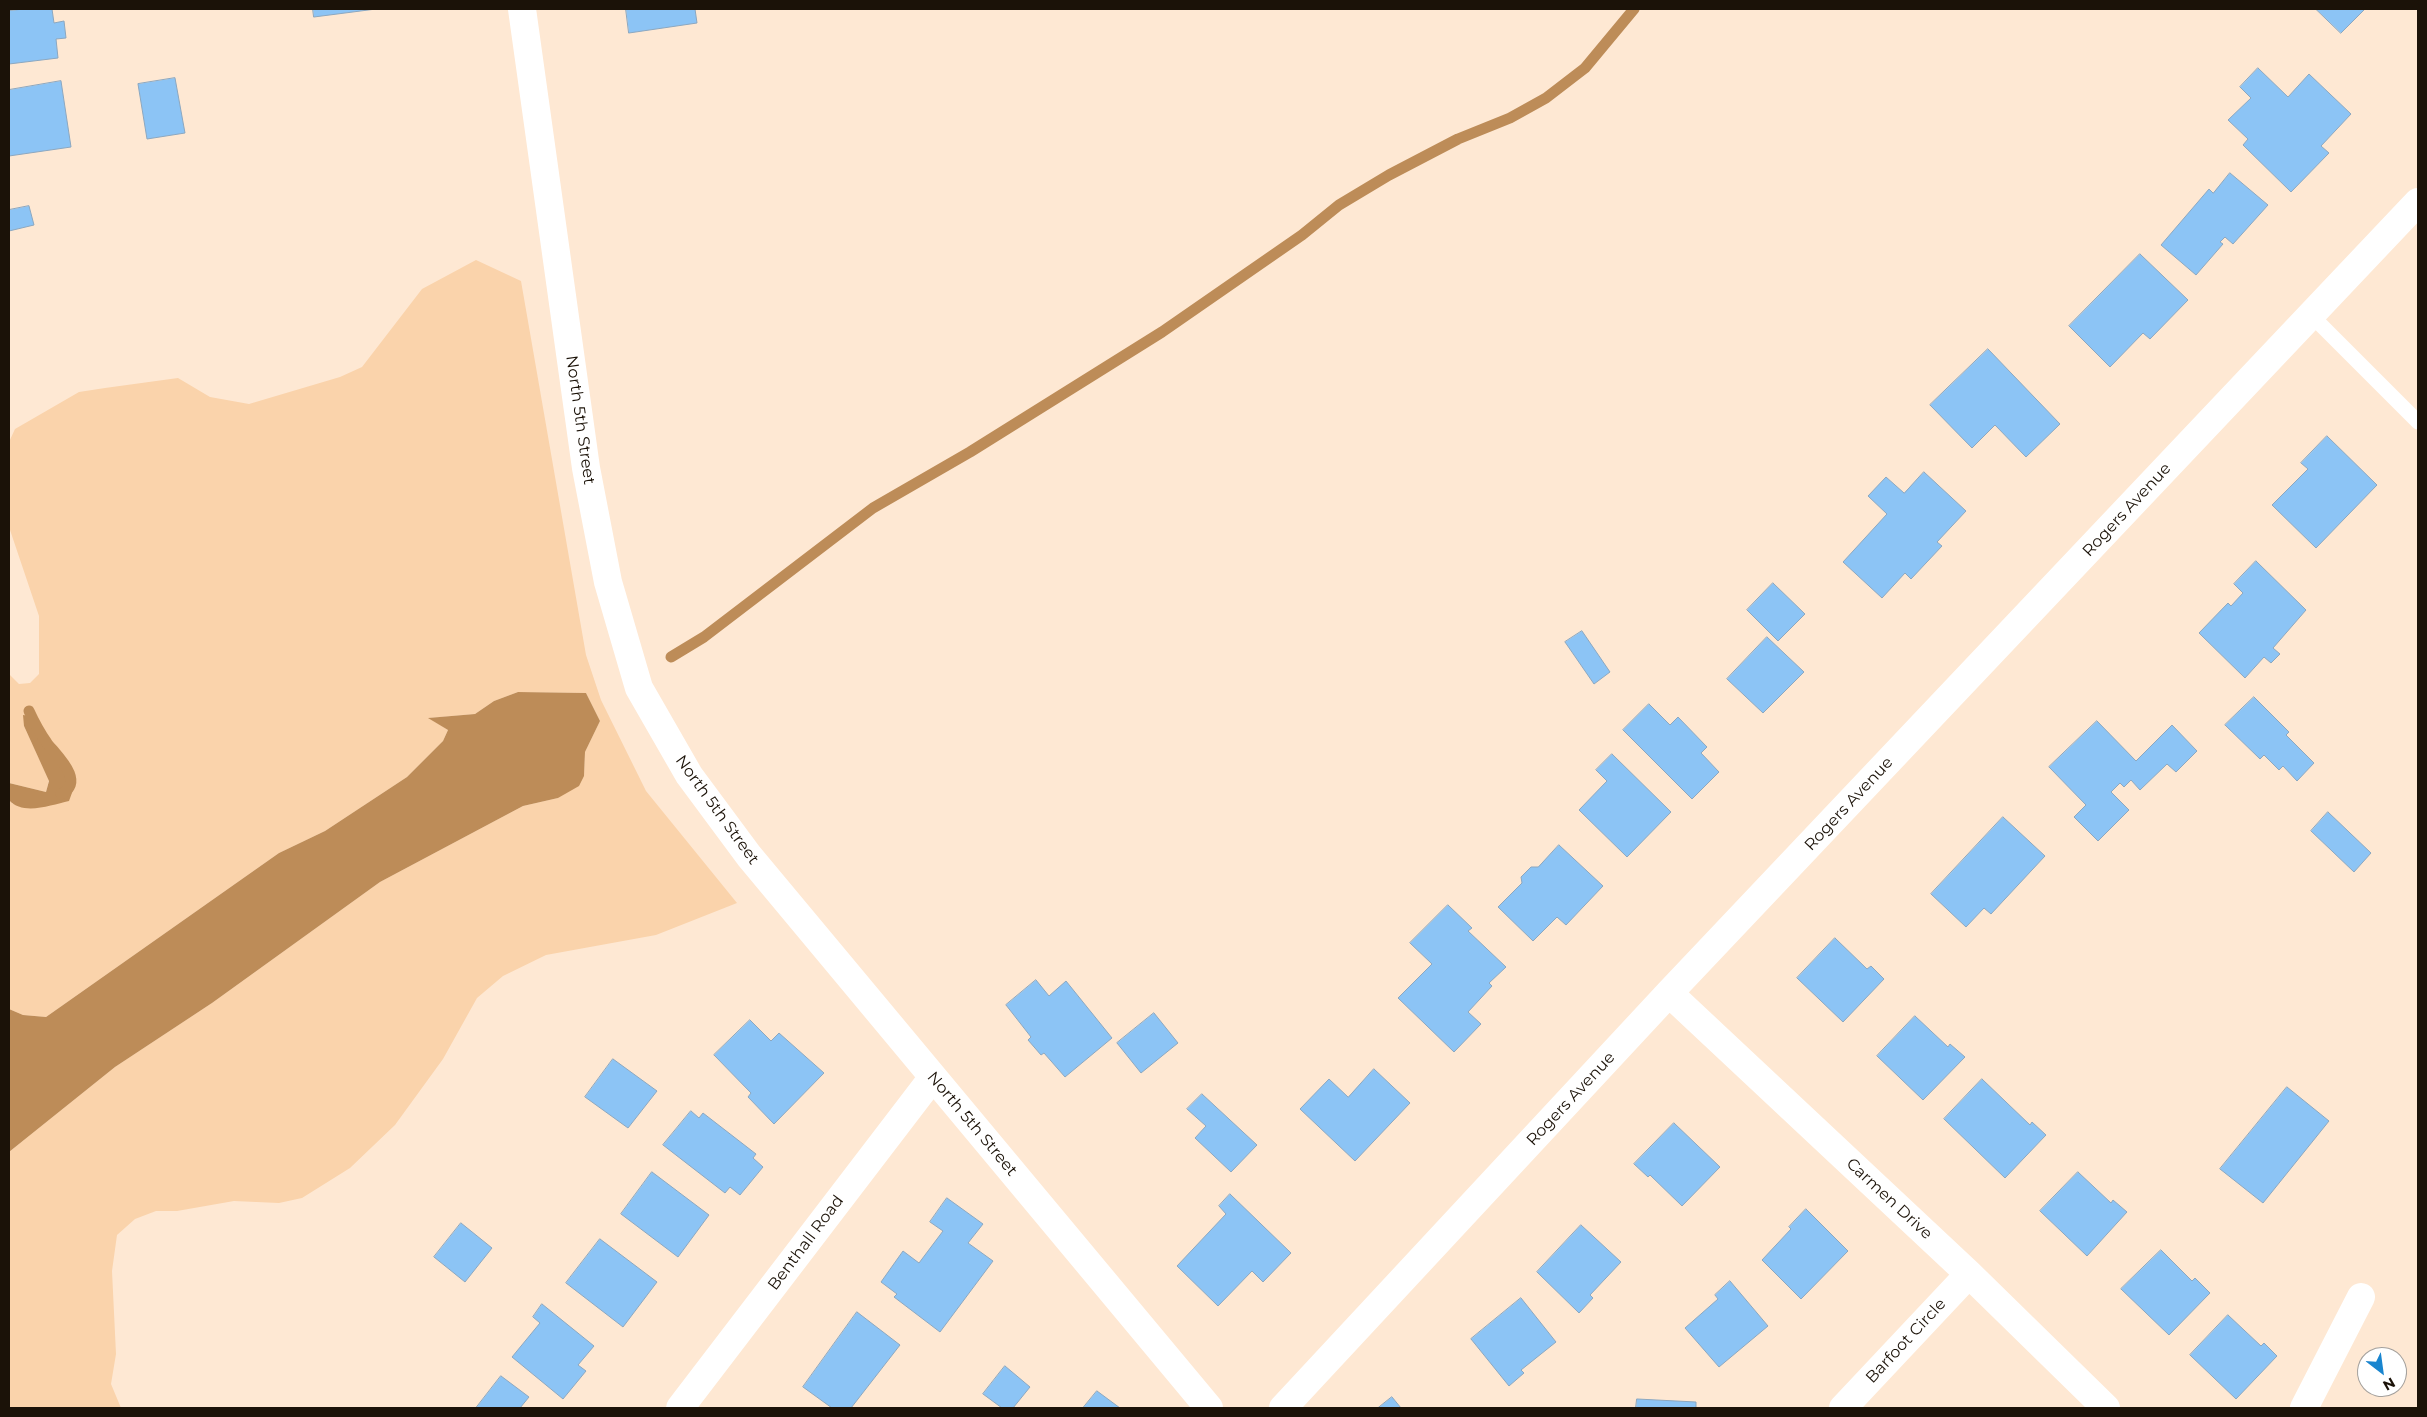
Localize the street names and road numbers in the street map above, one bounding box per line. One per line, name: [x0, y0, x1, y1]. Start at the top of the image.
street label: North 5th Street: [561, 354, 599, 486]
street label: Rogers Avenue: [2079, 459, 2175, 561]
street label: North 5th Street: [671, 752, 763, 868]
street label: Rogers Avenue: [1801, 753, 1897, 855]
street label: Rogers Avenue: [1523, 1048, 1619, 1150]
street label: North 5th Street: [923, 1068, 1021, 1180]
street label: Carmen Drive: [1842, 1154, 1936, 1244]
street label: Benthall Road: [764, 1192, 848, 1294]
street label: Barfoot Circle: [1862, 1295, 1950, 1387]

